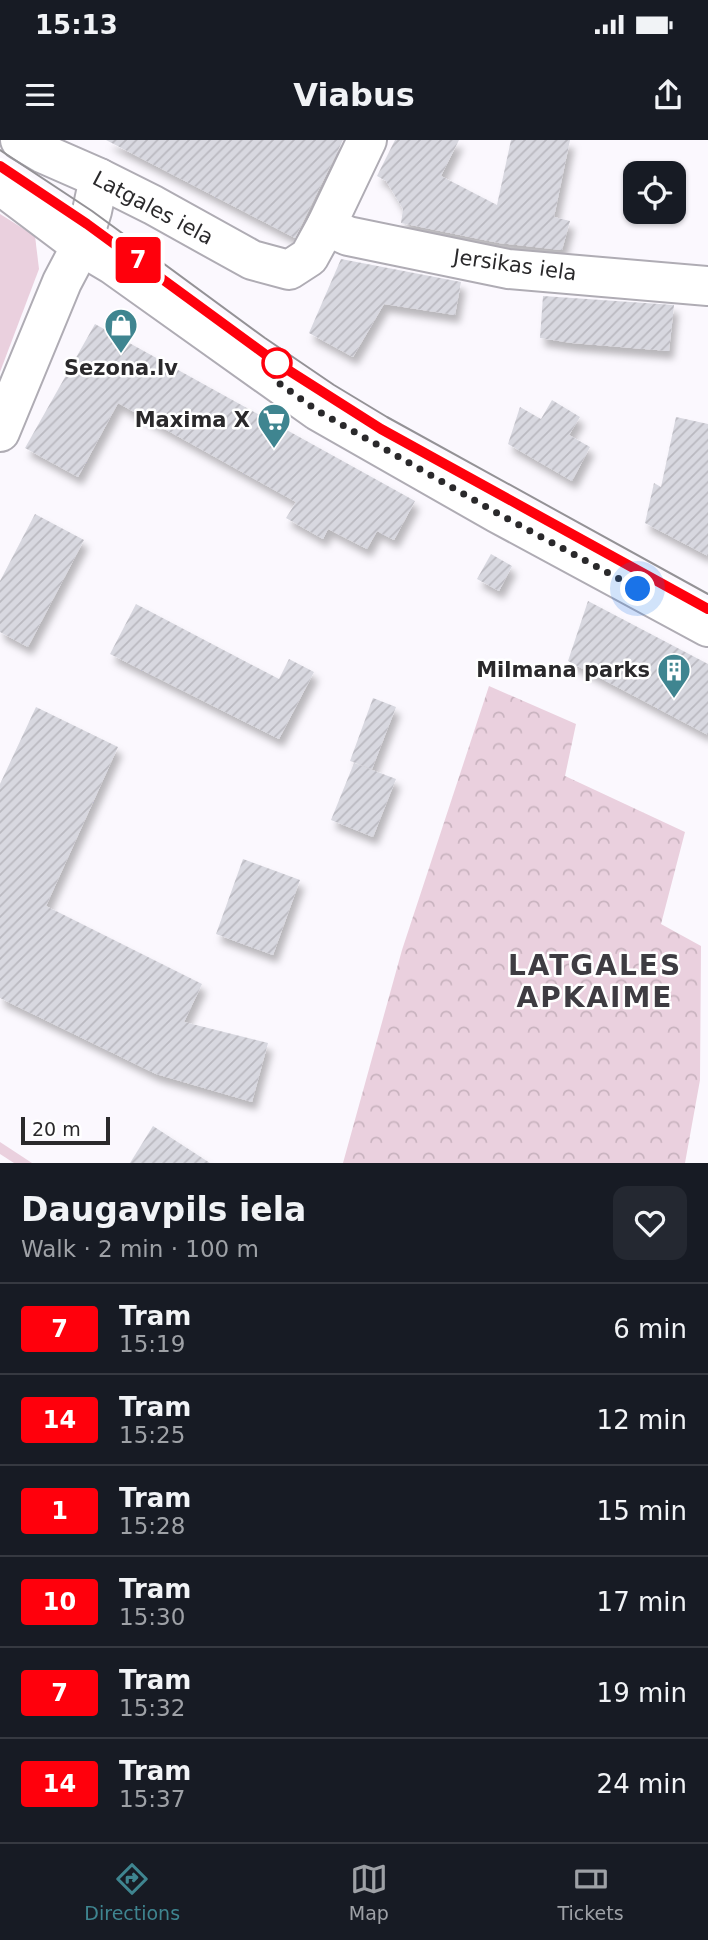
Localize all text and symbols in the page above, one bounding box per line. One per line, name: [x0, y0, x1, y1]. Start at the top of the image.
text: 15:13: [35, 10, 118, 40]
icon: menu: [21, 76, 59, 114]
text: Viabus: [293, 76, 415, 114]
icon: share: [649, 76, 687, 114]
map controls: [623, 161, 686, 224]
button: locate: [623, 161, 686, 224]
street label: Latgales iela: [89, 166, 217, 250]
line badge: 7: [115, 237, 161, 283]
street label: Jersikas iela: [450, 244, 578, 286]
text: 7: [130, 246, 146, 274]
shop icon: Sezona.lv: [102, 306, 140, 355]
unlabelled marker: [262, 348, 292, 378]
place label: Sezona.lv: [64, 356, 178, 380]
supermarket icon: Maxima X: [255, 401, 293, 450]
place label: Maxima X: [135, 408, 250, 432]
your location: [620, 571, 655, 606]
building icon: Milmana parks: [655, 651, 693, 700]
place label: Milmana parks: [476, 658, 650, 682]
district label: LATGALES APKAIME: [508, 949, 682, 1014]
scale bar: [21, 1114, 110, 1146]
text: 20 m: [32, 1118, 81, 1140]
button: heart: [613, 1186, 687, 1260]
text: Daugavpils iela: [21, 1190, 306, 1229]
text: Walk · 2 min · 100 m: [21, 1236, 259, 1262]
text: Tram: [119, 1301, 191, 1331]
text: 6 min: [613, 1314, 687, 1344]
text: 7: [51, 1315, 68, 1343]
text: 15:19: [119, 1331, 185, 1357]
text: Tram: [119, 1392, 191, 1422]
text: 12 min: [597, 1405, 687, 1435]
text: 14: [43, 1406, 76, 1434]
text: 15:25: [119, 1422, 185, 1448]
text: Tram: [119, 1483, 191, 1513]
text: 15 min: [597, 1496, 687, 1526]
text: 1: [51, 1497, 68, 1525]
text: 15:28: [119, 1513, 185, 1539]
text: Tram: [119, 1574, 191, 1604]
text: 17 min: [597, 1587, 687, 1617]
text: 10: [43, 1588, 76, 1616]
text: 15:30: [119, 1604, 185, 1630]
text: Tram: [119, 1665, 191, 1695]
text: 19 min: [597, 1678, 687, 1708]
text: 7: [51, 1679, 68, 1707]
text: 15:32: [119, 1695, 185, 1721]
text: Tram: [119, 1756, 191, 1786]
text: 24 min: [597, 1769, 687, 1799]
text: 14: [43, 1770, 76, 1798]
text: 15:37: [119, 1786, 185, 1812]
tab: Directions: [84, 1860, 180, 1924]
tab: Map: [349, 1860, 389, 1924]
tab: Tickets: [558, 1860, 624, 1924]

